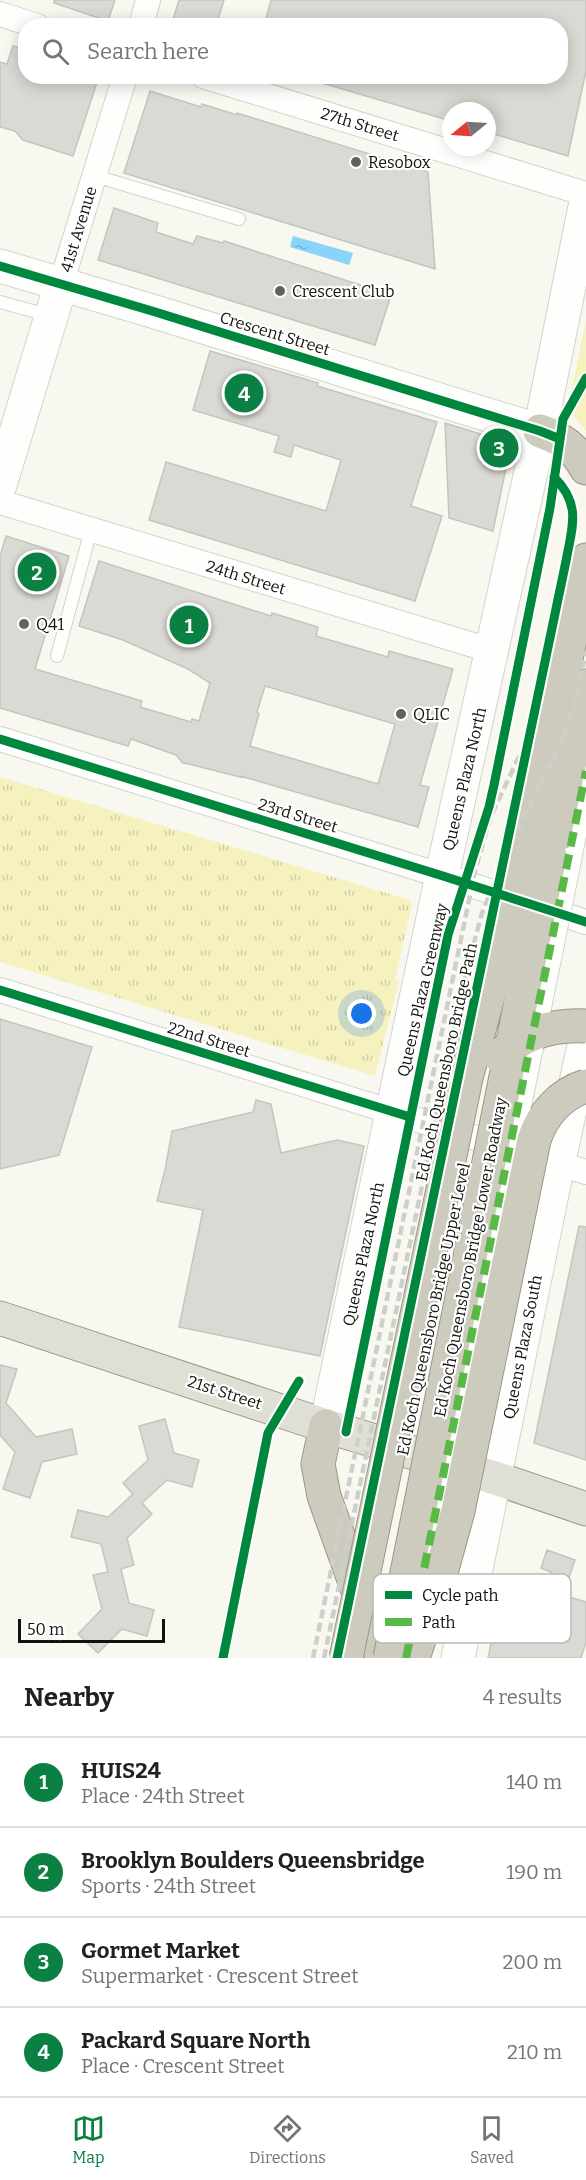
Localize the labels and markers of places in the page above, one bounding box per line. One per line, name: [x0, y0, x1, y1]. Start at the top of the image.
place label: Resobox: [368, 153, 431, 172]
marker: Resobox: [349, 155, 363, 169]
place label: Crescent Club: [292, 282, 394, 301]
marker: Crescent Club: [273, 284, 287, 298]
pin: 4: [224, 370, 264, 416]
pin: 3: [480, 426, 518, 470]
pin: 2: [18, 550, 57, 594]
pin: 1: [170, 602, 208, 648]
place label: Q41: [36, 615, 64, 634]
marker: Q41: [17, 617, 31, 631]
place label: QLIC: [413, 705, 450, 724]
marker: QLIC: [394, 707, 408, 721]

